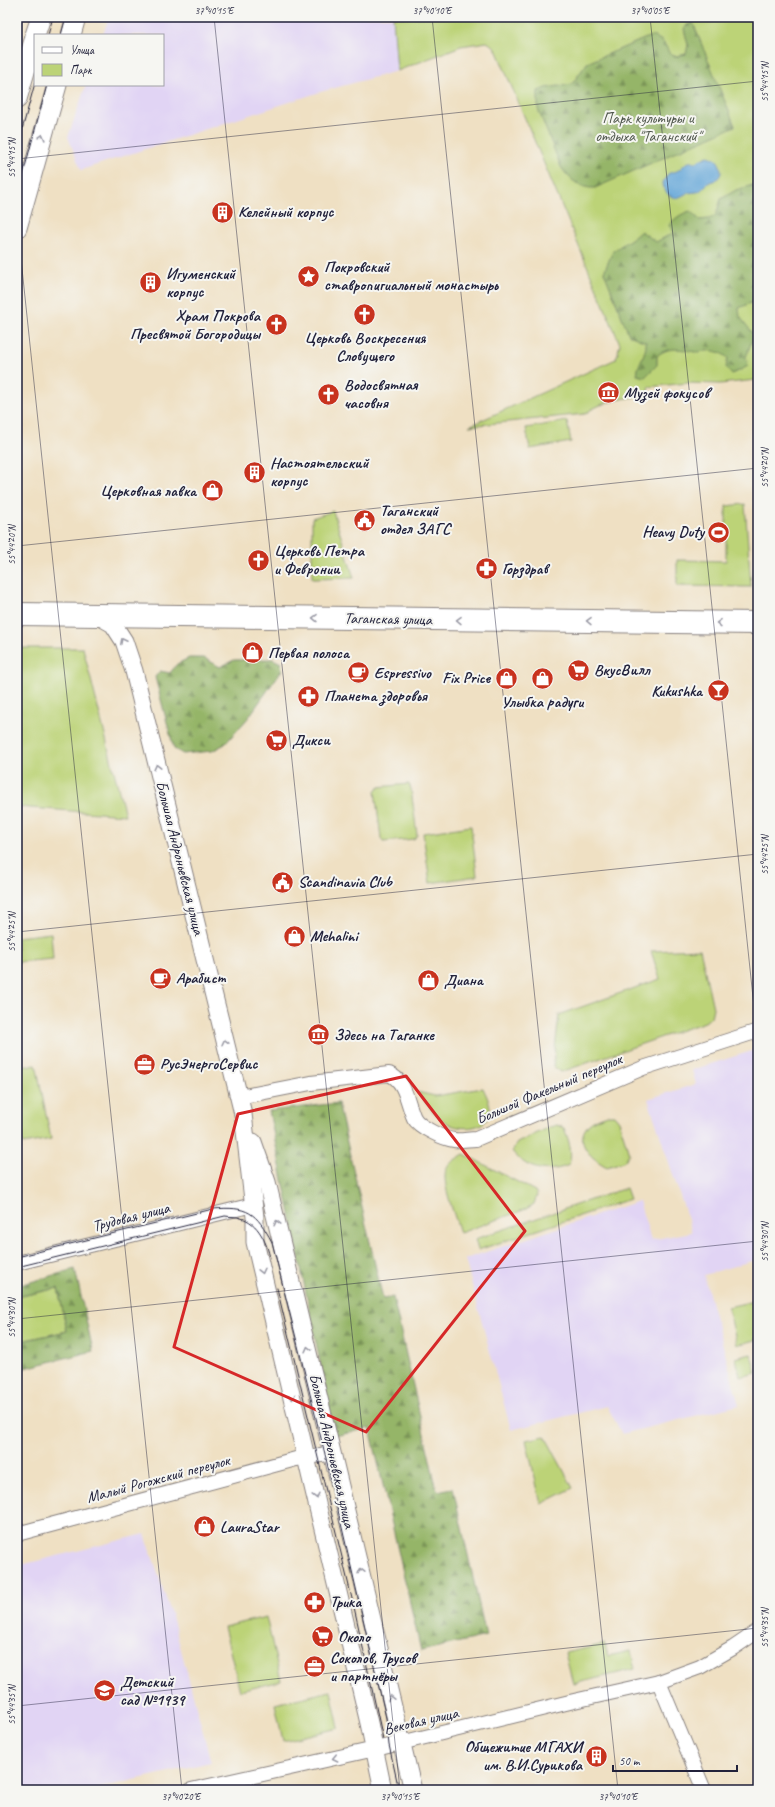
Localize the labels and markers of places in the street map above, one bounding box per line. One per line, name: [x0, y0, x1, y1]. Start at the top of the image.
building icon: Келейный корпус: [210, 199, 236, 225]
place label: Келейный корпус: [238, 202, 335, 222]
place label: Покровский ставропигиальный монастырь: [324, 257, 499, 295]
place icon: Покровский ставропигиальный монастырь: [296, 263, 322, 289]
place label: Игуменский корпус: [166, 264, 236, 302]
building icon: Игуменский корпус: [138, 270, 164, 296]
church icon: Церковь Воскресения Словущего: [352, 301, 378, 327]
place label: Храм Покрова Пресвятой Богородицы: [130, 306, 262, 344]
church icon: Храм Покрова Пресвятой Богородицы: [263, 312, 289, 338]
place label: Церковь Воскресения Словущего: [305, 328, 427, 366]
place label: Водосвятная часовня: [344, 375, 419, 413]
museum icon: Музей фокусов: [596, 380, 622, 406]
church icon: Водосвятная часовня: [316, 381, 342, 407]
place label: Музей фокусов: [624, 383, 713, 403]
place label: Настоятельский корпус: [270, 453, 370, 491]
building icon: Настоятельский корпус: [242, 459, 268, 485]
shop icon: Церковная лавка: [199, 478, 225, 504]
place label: Церковная лавка: [100, 481, 198, 501]
place label: Таганский отдел ЗАГС: [380, 501, 452, 539]
public building icon: Таганский отдел ЗАГС: [352, 507, 378, 533]
sports icon: Heavy Duty: [706, 519, 732, 545]
place label: Heavy Duty: [642, 522, 706, 542]
place label: Церковь Петра и Февронии: [274, 541, 366, 579]
church icon: Церковь Петра и Февронии: [246, 547, 272, 573]
pharmacy icon: Горздрав: [474, 556, 500, 582]
place label: Горздрав: [502, 559, 550, 579]
shop icon: Первая полоса: [239, 640, 265, 666]
place label: Первая полоса: [268, 643, 351, 663]
supermarket icon: ВкусВилл: [565, 657, 591, 683]
cafe icon: Espressivo: [345, 660, 371, 686]
place label: ВкусВилл: [594, 660, 652, 680]
place label: Espressivo: [374, 663, 432, 683]
shop icon: Fix Price: [493, 665, 519, 691]
shop icon: Улыбка радуги: [529, 666, 555, 692]
place label: Fix Price: [442, 668, 492, 688]
bar icon: Kukushka: [705, 678, 731, 704]
place label: Kukushka: [651, 681, 703, 701]
pharmacy icon: Планета здоровья: [296, 683, 322, 709]
place label: Планета здоровья: [324, 686, 429, 706]
place label: Улыбка радуги: [501, 692, 584, 712]
supermarket icon: Дикси: [264, 727, 290, 753]
place label: Дикси: [292, 730, 331, 750]
public building icon: Scandinavia Club: [269, 869, 295, 895]
place label: Scandinavia Club: [298, 872, 394, 892]
shop icon: Mehalini: [281, 923, 307, 949]
place label: Mehalini: [310, 926, 359, 946]
cafe icon: Арабист: [148, 965, 174, 991]
shop icon: Диана: [415, 967, 441, 993]
place label: Арабист: [176, 968, 227, 988]
place label: Диана: [444, 970, 485, 990]
museum icon: Здесь на Таганке: [306, 1022, 332, 1048]
place label: Здесь на Таганке: [334, 1025, 435, 1045]
office icon: РусЭнергоСервис: [131, 1051, 157, 1077]
place label: РусЭнергоСервис: [160, 1054, 259, 1074]
shop icon: LauraStar: [191, 1514, 217, 1540]
place label: LauraStar: [220, 1517, 281, 1537]
pharmacy icon: Трика: [302, 1589, 328, 1615]
place label: Трика: [330, 1592, 362, 1612]
supermarket icon: Около: [310, 1624, 336, 1650]
place label: Около: [338, 1627, 372, 1647]
place label: Соколов, Трусов и партнёры: [330, 1648, 419, 1686]
office icon: Соколов, Трусов и партнёры: [302, 1654, 328, 1680]
place label: Детский сад №1939: [120, 1672, 186, 1710]
school or university icon: Детский сад №1939: [91, 1678, 117, 1704]
place label: Общежитие МГАХИ им. В.И.Сурикова: [465, 1737, 585, 1775]
building icon: Общежитие МГАХИ им. В.И.Сурикова: [584, 1743, 610, 1769]

